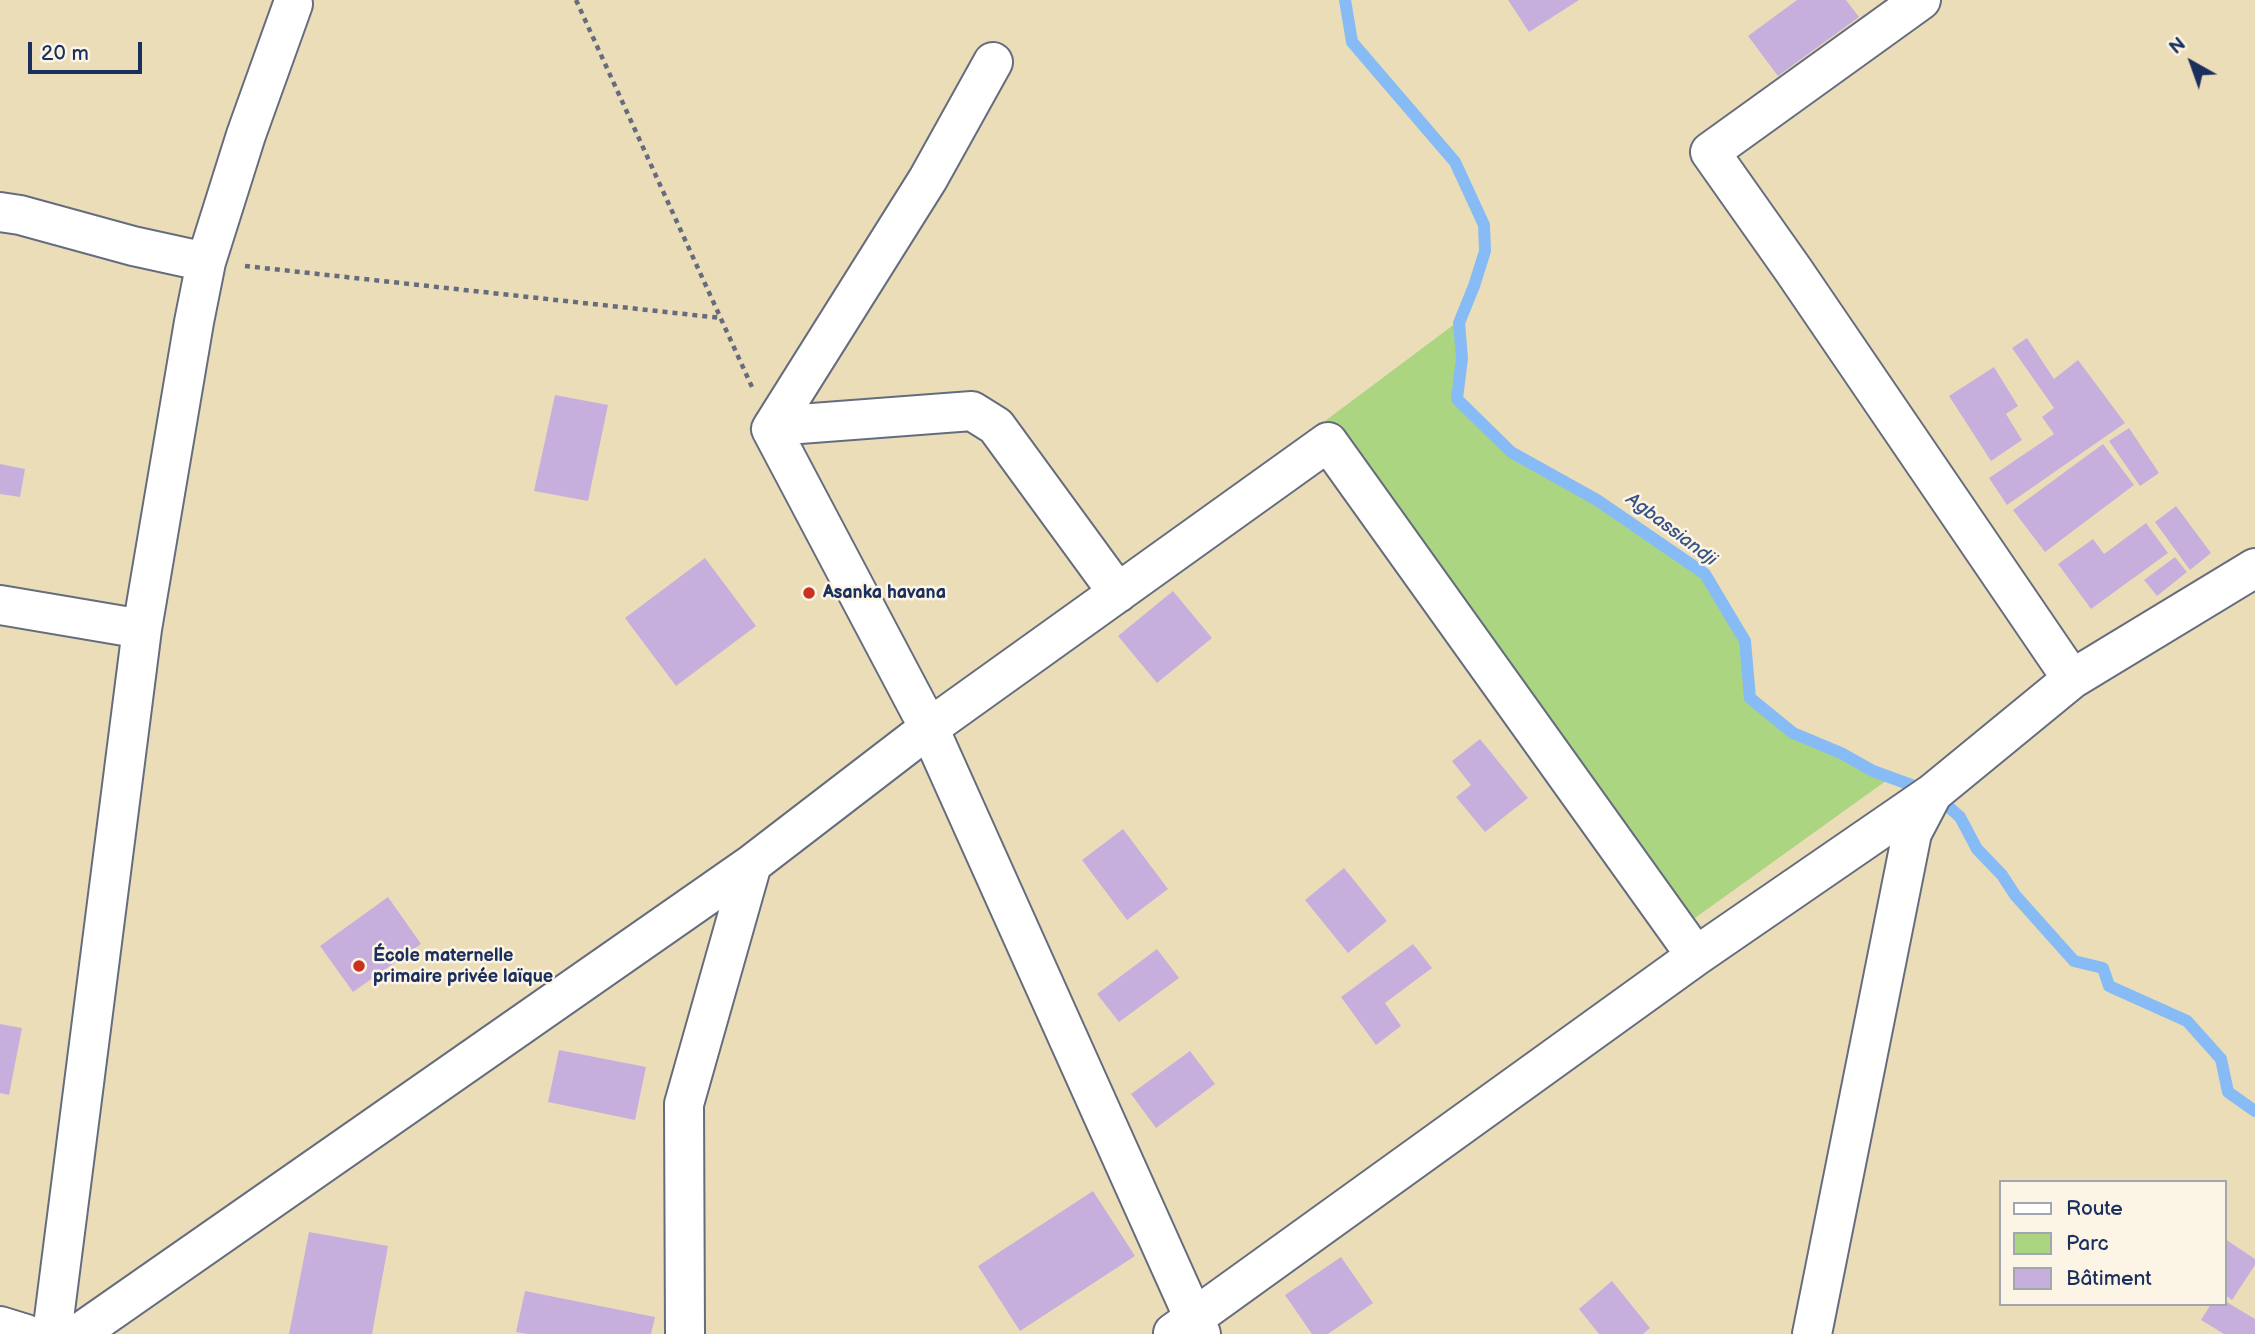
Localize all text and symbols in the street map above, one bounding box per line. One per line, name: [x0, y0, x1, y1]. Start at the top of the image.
scale bar: [32, 28, 145, 72]
north arrow: [2157, 28, 2227, 98]
text: N: [2165, 33, 2191, 60]
text: 20 m: [41, 41, 89, 66]
water label: Agbassiandji: [1621, 488, 1721, 572]
place label: Asanka havana: [823, 582, 946, 604]
marker: Asanka havana: [801, 585, 817, 601]
place label: École maternelle primaire privée laïque: [373, 945, 553, 988]
marker: École maternelle primaire privée laïque: [351, 958, 367, 974]
legend: [2000, 1180, 2227, 1306]
text: Route: [2066, 1196, 2123, 1221]
text: Parc: [2066, 1231, 2109, 1256]
text: Bâtiment: [2066, 1266, 2152, 1291]

